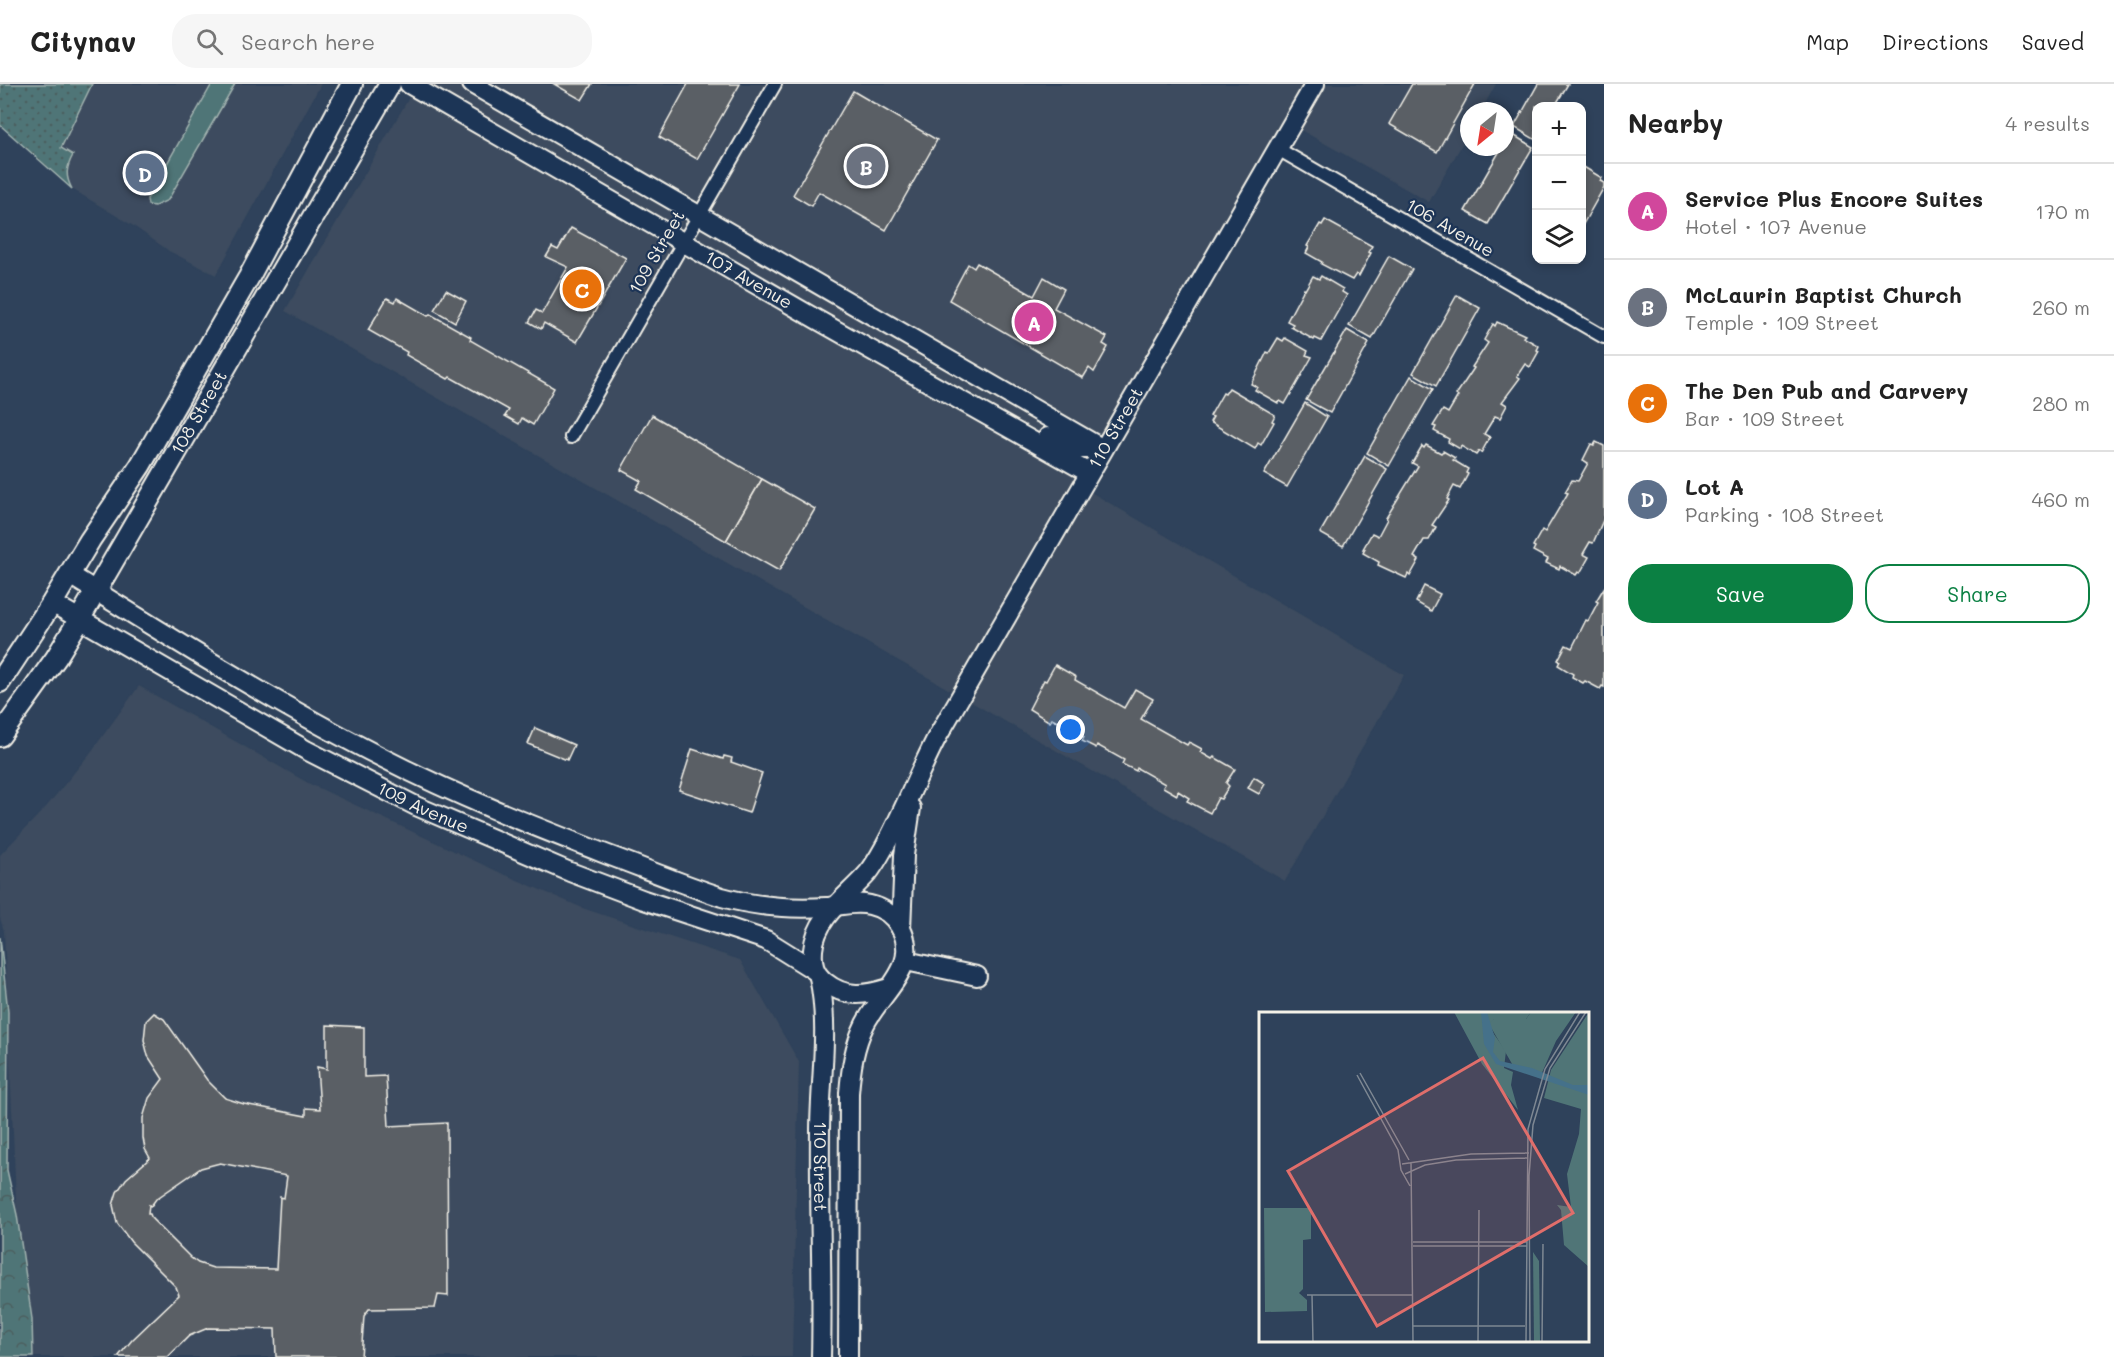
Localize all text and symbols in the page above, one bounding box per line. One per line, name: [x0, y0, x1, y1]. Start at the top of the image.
search box: [172, 14, 592, 68]
text: Citynav: [30, 23, 136, 59]
icon: search: [193, 25, 226, 58]
text: Search here: [241, 27, 375, 56]
text: Map: [1806, 28, 1849, 55]
text: Directions: [1882, 28, 1989, 55]
text: Saved: [2022, 28, 2084, 55]
north arrow: [1460, 102, 1514, 156]
map controls: [1532, 102, 1586, 264]
button: +: [1532, 102, 1586, 156]
text: Nearby: [1628, 106, 1723, 140]
text: 4 results: [2005, 110, 2090, 136]
pin: B: [846, 144, 886, 188]
pin: D: [126, 150, 164, 196]
button: −: [1532, 156, 1586, 210]
text: Service Plus Encore Suites: [1685, 184, 1983, 213]
street label: 106 Avenue: [1402, 192, 1499, 262]
text: A: [1641, 198, 1654, 224]
text: 170 m: [2035, 198, 2090, 224]
street label: 109 Street: [623, 205, 690, 298]
button: layers: [1532, 210, 1586, 264]
text: Hotel · 107 Avenue: [1685, 213, 1867, 239]
street label: 107 Avenue: [701, 244, 797, 314]
pin: C: [562, 266, 602, 312]
text: McLaurin Baptist Church: [1685, 280, 1962, 309]
text: B: [1641, 294, 1654, 320]
text: 260 m: [2032, 294, 2090, 320]
pin: A: [1014, 300, 1054, 344]
text: Temple · 109 Street: [1685, 309, 1879, 335]
street label: 108 Street: [165, 366, 232, 459]
text: The Den Pub and Carvery: [1685, 376, 1969, 405]
street label: 110 Street: [1082, 382, 1148, 472]
text: C: [1640, 390, 1655, 416]
text: 280 m: [2032, 390, 2090, 416]
text: Bar · 109 Street: [1685, 405, 1845, 431]
text: Lot A: [1685, 472, 1744, 501]
text: D: [1640, 486, 1655, 512]
text: 460 m: [2032, 486, 2090, 512]
text: Parking · 108 Street: [1685, 501, 1884, 527]
button: Save: [1628, 564, 1853, 623]
button: Share: [1865, 564, 2090, 623]
your location: [1056, 715, 1085, 744]
street label: 109 Avenue: [374, 775, 473, 838]
inset map: [1259, 1012, 1589, 1342]
street label: 110 Street: [809, 1121, 833, 1212]

